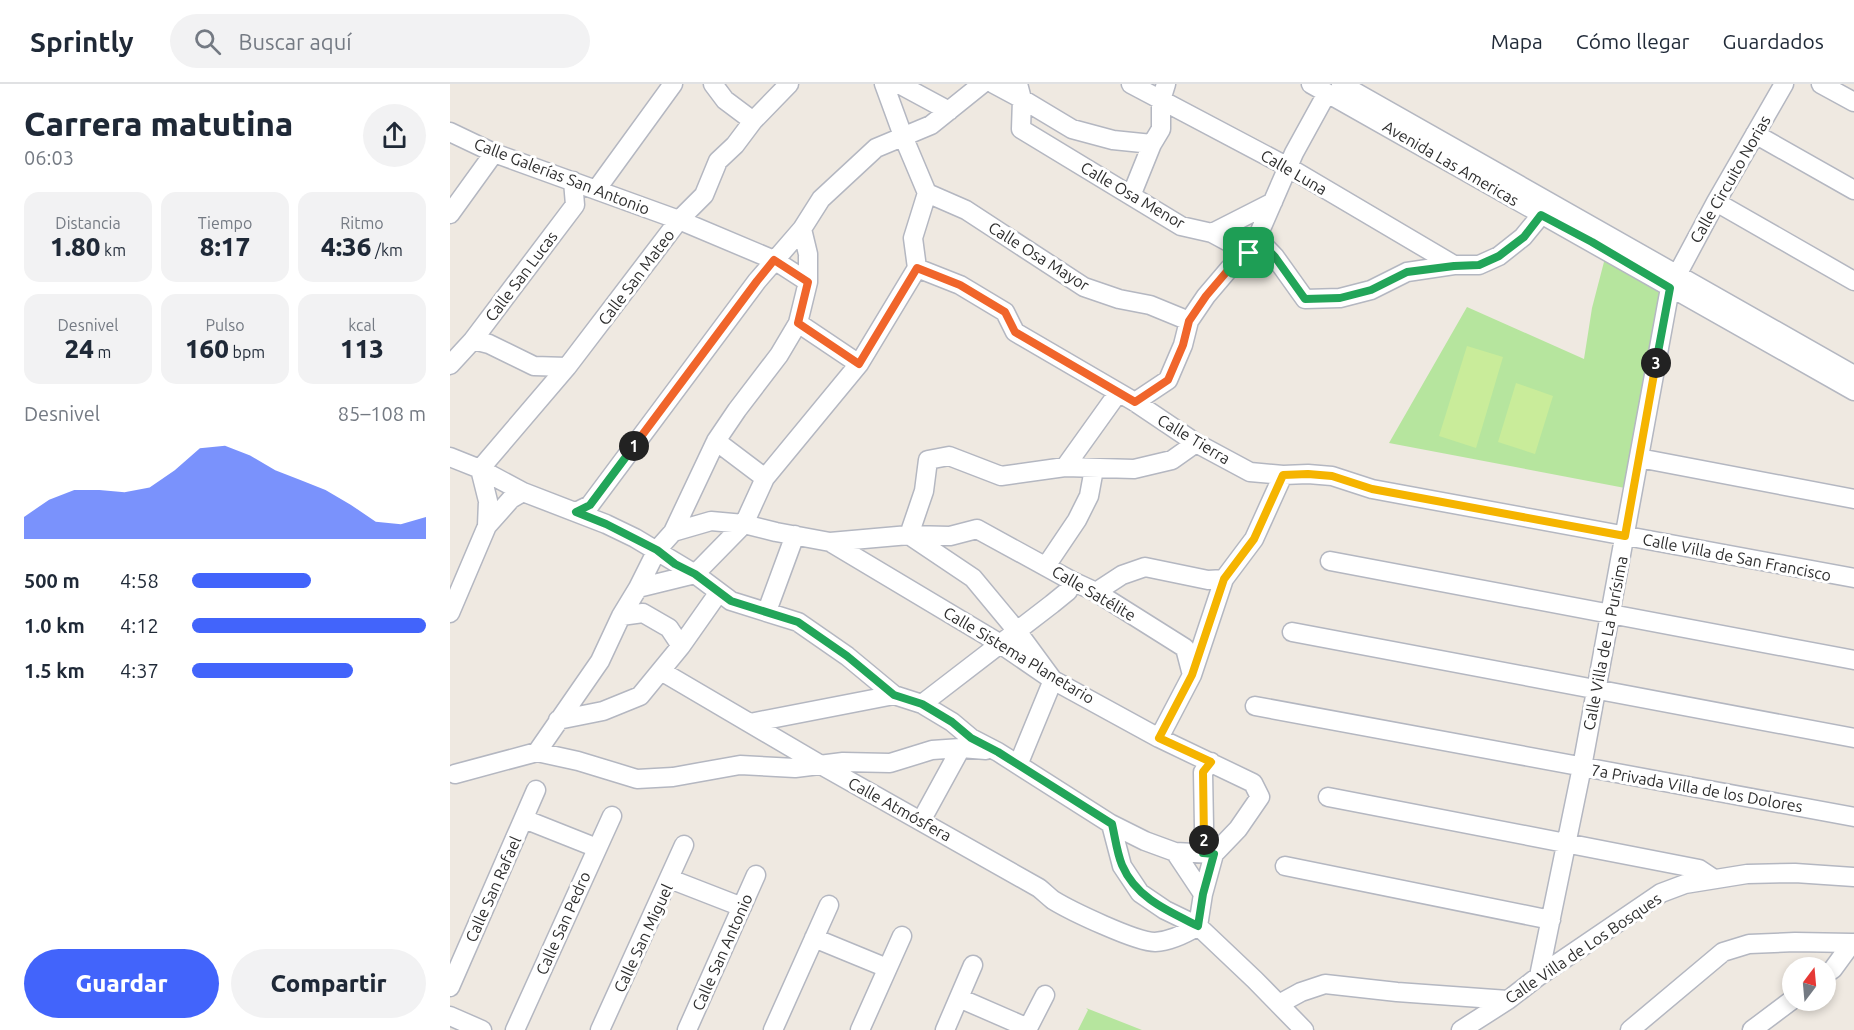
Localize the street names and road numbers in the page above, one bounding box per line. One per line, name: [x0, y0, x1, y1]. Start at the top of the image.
street label: Calle Circuito Norias: [1686, 112, 1774, 246]
street label: Avenida Las Americas: [1380, 117, 1522, 209]
street label: Calle Galerías San Antonio: [472, 134, 652, 218]
street label: Calle Luna: [1258, 146, 1330, 198]
street label: Calle Osa Menor: [1078, 158, 1188, 232]
street label: Calle Osa Mayor: [985, 218, 1093, 294]
street label: Calle San Mateo: [594, 226, 678, 328]
street label: Calle San Lucas: [481, 227, 561, 325]
street label: Calle Tierra: [1155, 410, 1233, 468]
street label: Calle Villa de San Francisco: [1641, 530, 1833, 584]
street label: Calle Villa de La Purísima: [1579, 554, 1631, 732]
street label: Calle Satélite: [1049, 562, 1139, 624]
street label: Calle Sistema Planetario: [940, 603, 1098, 707]
street label: 7a Privada Villa de los Dolores: [1590, 761, 1804, 816]
street label: Calle Atmósfera: [845, 773, 955, 845]
street label: Calle San Rafael: [462, 833, 524, 945]
street label: Calle San Pedro: [532, 869, 594, 977]
street label: Calle San Miguel: [610, 881, 676, 995]
street label: Calle Villa de Los Bosques: [1501, 889, 1665, 1007]
street label: Calle San Antonio: [688, 891, 756, 1013]

